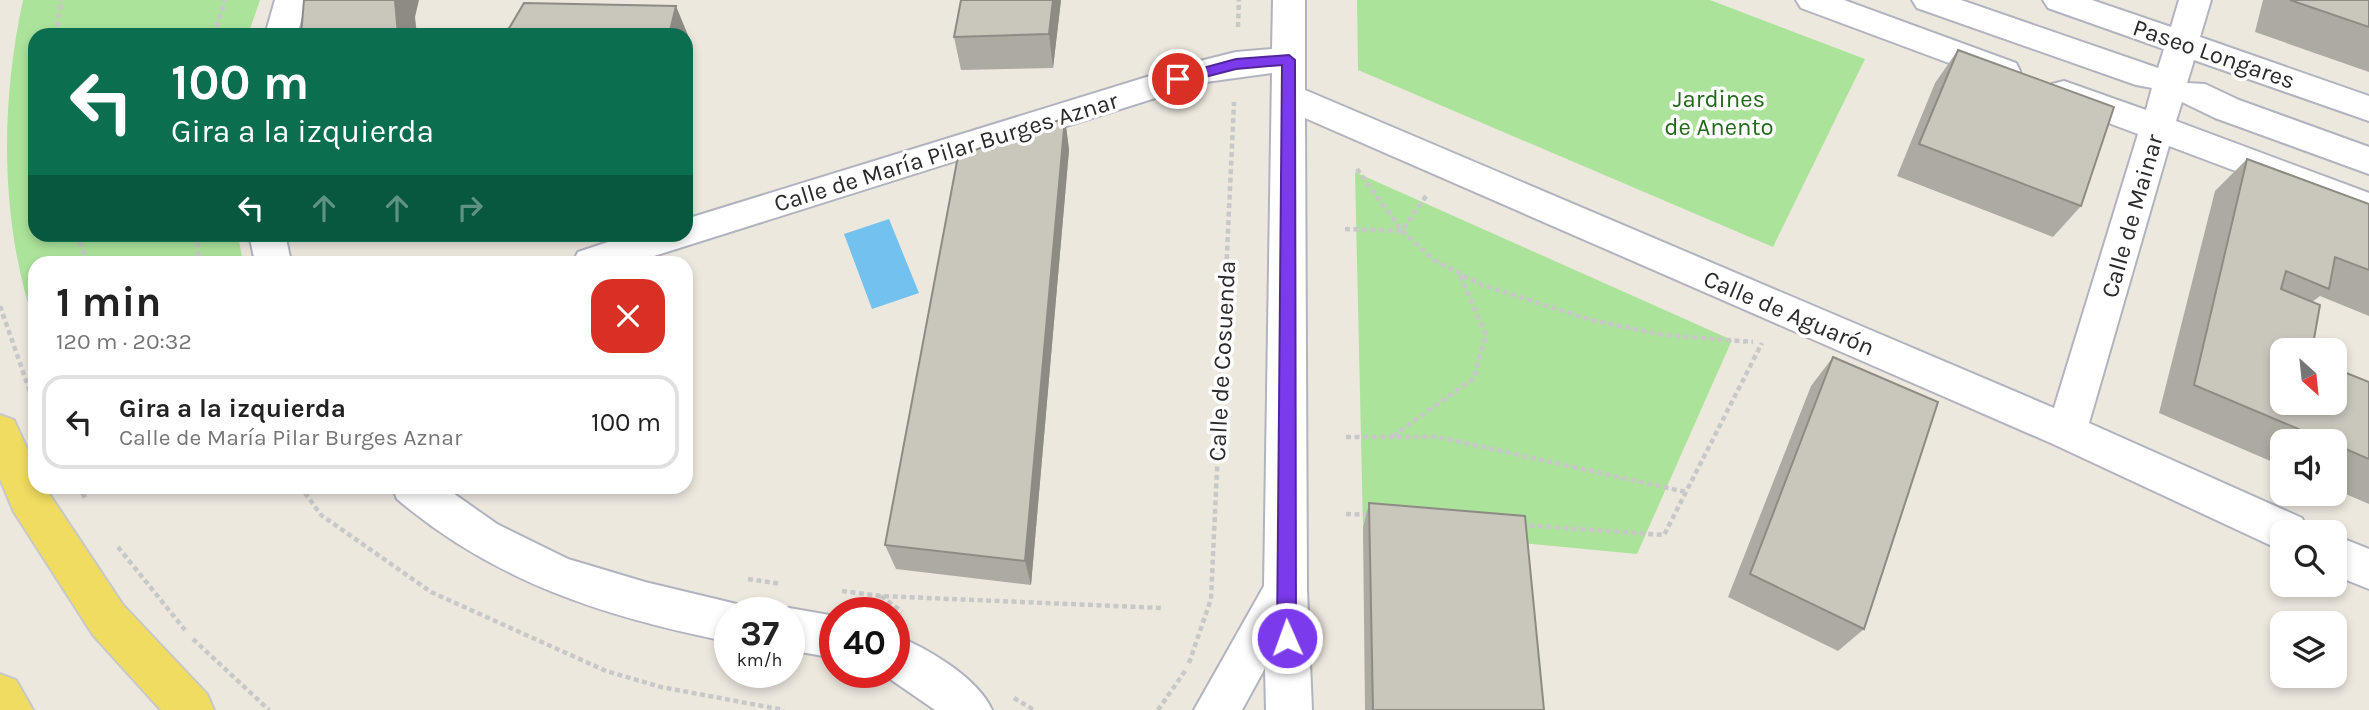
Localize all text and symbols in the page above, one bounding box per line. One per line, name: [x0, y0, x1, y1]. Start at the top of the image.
street label: Paseo Longares: [2129, 13, 2299, 95]
pin: [1148, 49, 1208, 109]
text: 100 m: [171, 54, 309, 111]
icon: left: [56, 56, 147, 147]
icon: arrive: [1159, 60, 1197, 98]
park label: Jardines de Anento: [1664, 85, 1774, 141]
street label: Calle de María Pilar Burges Aznar: [771, 86, 1122, 218]
text: Gira a la izquierda: [171, 113, 434, 150]
street label: Calle de Mainar: [2095, 131, 2169, 301]
icon: left: [232, 189, 270, 227]
icon: ahead: [305, 189, 343, 227]
icon: ahead: [378, 189, 416, 227]
icon: right: [451, 189, 489, 227]
street label: Calle de Cosuenda: [1203, 260, 1241, 462]
street label: Calle de Aguarón: [1699, 264, 1879, 362]
text: 1 min: [56, 277, 161, 327]
button: close: [591, 279, 665, 353]
text: 120 m · 20:32: [56, 328, 192, 355]
north arrow: [2270, 338, 2347, 415]
map controls: [2270, 338, 2347, 688]
text: Gira a la izquierda: [119, 393, 346, 424]
icon: left: [60, 403, 98, 441]
text: 100 m: [591, 407, 661, 438]
text: Calle de María Pilar Burges Aznar: [119, 424, 462, 451]
button: sound: [2270, 429, 2347, 506]
button: search: [2270, 520, 2347, 597]
speed limit sign: 40: [819, 597, 910, 688]
position arrow: [1250, 601, 1324, 675]
button: layers: [2270, 611, 2347, 688]
text: 37: [740, 613, 779, 654]
text: km/h: [737, 649, 782, 671]

